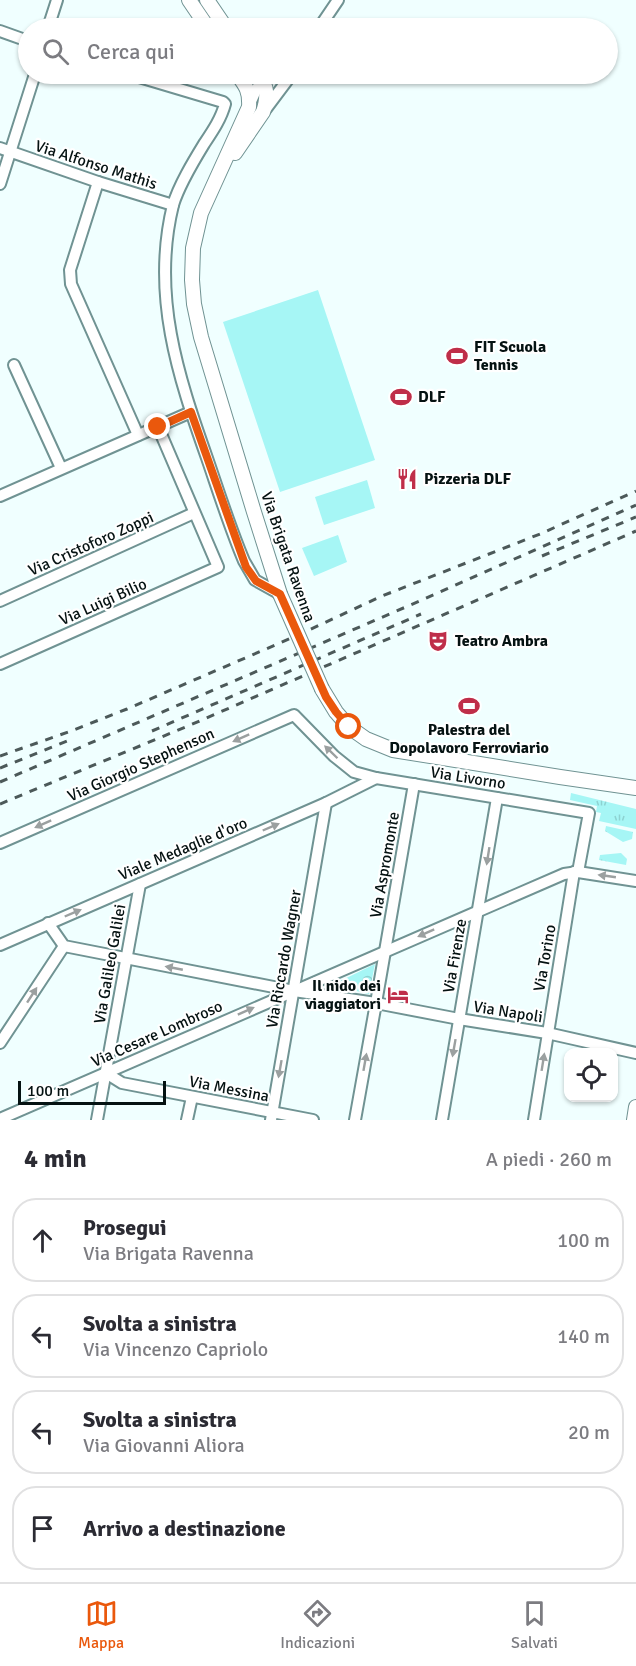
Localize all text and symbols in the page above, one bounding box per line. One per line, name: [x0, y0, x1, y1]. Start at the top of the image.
search box: [18, 18, 618, 84]
icon: search: [39, 35, 72, 68]
text: Cerca qui: [87, 38, 175, 65]
street label: Via Alfonso Mathis: [33, 136, 159, 194]
place label: FIT Scuola Tennis: [474, 337, 546, 375]
sports icon: FIT Scuola Tennis: [445, 344, 469, 368]
sports icon: DLF: [389, 385, 413, 409]
place label: DLF: [418, 387, 446, 407]
route end: [144, 413, 170, 439]
restaurant icon: Pizzeria DLF: [395, 467, 419, 491]
place label: Pizzeria DLF: [424, 469, 512, 489]
street label: Via Brigata Ravenna: [256, 489, 320, 625]
street label: Via Cristoforo Zoppi: [25, 507, 157, 581]
street label: Via Luigi Bilio: [56, 574, 150, 630]
theatre icon: Teatro Ambra: [426, 629, 450, 653]
place label: Teatro Ambra: [455, 631, 548, 651]
sports icon: Palestra del Dopolavoro Ferroviario: [457, 694, 481, 718]
route start: [335, 713, 361, 739]
place label: Palestra del Dopolavoro Ferroviario: [389, 720, 549, 758]
street label: Via Giorgio Stephenson: [64, 724, 218, 806]
one-way arrow: [231, 733, 249, 743]
one-way arrow: [325, 746, 339, 760]
street label: Via Livorno: [429, 762, 507, 794]
street label: Via Aspromonte: [366, 810, 404, 920]
street label: Viale Medaglie d'oro: [116, 813, 250, 885]
one-way arrow: [34, 820, 51, 829]
one-way arrow: [262, 822, 280, 831]
one-way arrow: [483, 846, 492, 865]
one-way arrow: [597, 872, 616, 881]
street label: Via Riccardo Wagner: [262, 888, 306, 1030]
street label: Via Galileo Galilei: [90, 903, 130, 1025]
one-way arrow: [64, 908, 81, 917]
street label: Via Firenze: [439, 917, 471, 995]
street label: Via Torino: [529, 923, 561, 993]
one-way arrow: [417, 928, 435, 938]
one-way arrow: [165, 963, 184, 972]
place label: Il nido dei viaggiatori: [304, 976, 381, 1014]
hotel icon: Il nido dei viaggiatori: [386, 983, 410, 1007]
one-way arrow: [26, 987, 38, 1003]
street label: Via Cesare Lombroso: [88, 996, 226, 1072]
street label: Via Napoli: [472, 997, 544, 1027]
one-way arrow: [237, 1006, 255, 1016]
one-way arrow: [449, 1038, 458, 1057]
map controls: [564, 1048, 618, 1102]
button: locate: [564, 1048, 618, 1102]
one-way arrow: [361, 1053, 370, 1072]
one-way arrow: [538, 1053, 547, 1072]
one-way arrow: [275, 1060, 284, 1079]
street label: Via Messina: [187, 1071, 271, 1107]
scale bar: [18, 1078, 166, 1106]
text: 100 m: [27, 1081, 69, 1101]
text: 4 min: [24, 1143, 87, 1175]
text: A piedi · 260 m: [486, 1147, 612, 1172]
text: Prosegui: [83, 1214, 167, 1241]
icon: ahead: [26, 1224, 59, 1257]
text: 100 m: [557, 1228, 610, 1253]
text: Via Brigata Ravenna: [83, 1241, 254, 1266]
text: Svolta a sinistra: [83, 1310, 237, 1337]
icon: left: [26, 1320, 59, 1353]
text: 140 m: [557, 1324, 610, 1349]
text: Via Vincenzo Capriolo: [83, 1337, 268, 1362]
text: Svolta a sinistra: [83, 1406, 237, 1433]
icon: left: [26, 1416, 59, 1449]
text: 20 m: [568, 1420, 610, 1445]
text: Via Giovanni Aliora: [83, 1433, 245, 1458]
icon: arrive: [26, 1512, 59, 1545]
text: Arrivo a destinazione: [83, 1515, 286, 1542]
tab: Mappa: [78, 1597, 124, 1653]
tab: Indicazioni: [280, 1597, 355, 1653]
tab: Salvati: [511, 1597, 558, 1653]

